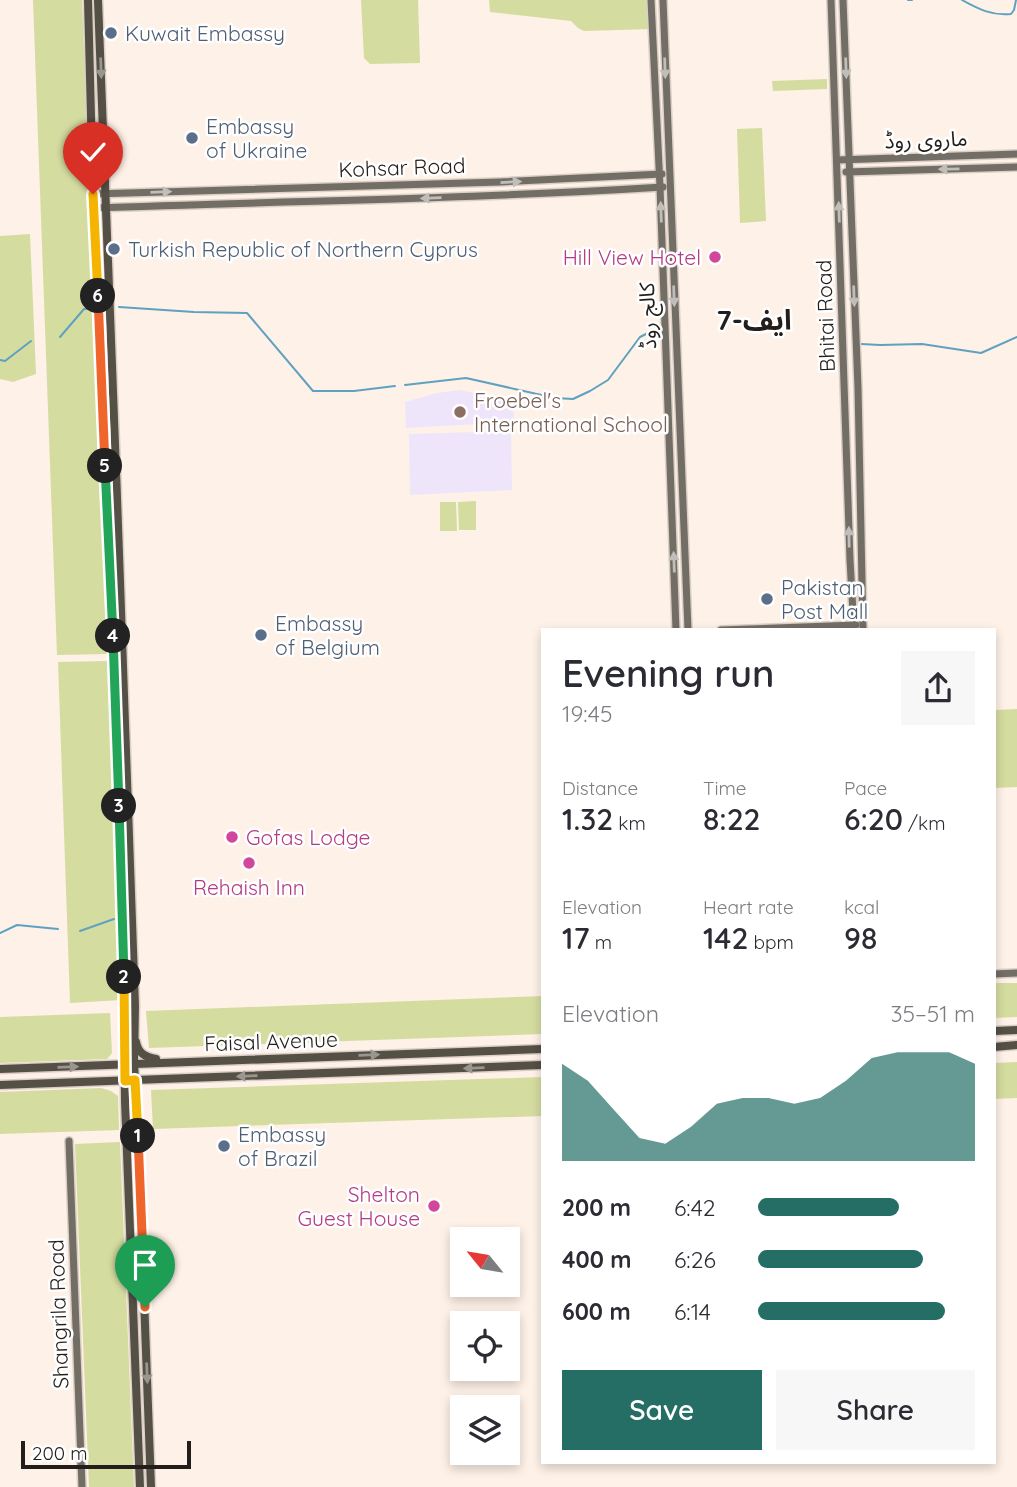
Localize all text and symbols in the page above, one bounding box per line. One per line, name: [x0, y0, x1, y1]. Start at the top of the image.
place label: Kuwait Embassy: [125, 20, 285, 46]
marker: Kuwait Embassy: [103, 25, 119, 41]
one-way arrow: [95, 57, 106, 79]
one-way arrow: [660, 57, 671, 79]
one-way arrow: [840, 57, 851, 79]
place label: Embassy of Ukraine: [206, 113, 307, 163]
pin: [63, 122, 123, 194]
street label: ماروی روڈ: [884, 125, 968, 153]
marker: Embassy of Ukraine: [184, 130, 200, 146]
icon: check: [74, 133, 112, 171]
street label: Kohsar Road: [338, 152, 466, 182]
one-way arrow: [938, 163, 960, 174]
one-way arrow: [500, 176, 522, 187]
one-way arrow: [150, 186, 172, 197]
one-way arrow: [420, 192, 442, 203]
one-way arrow: [655, 201, 666, 223]
one-way arrow: [833, 201, 844, 223]
place label: Turkish Republic of Northern Cyprus: [128, 236, 478, 262]
marker: Turkish Republic of Northern Cyprus: [106, 241, 122, 257]
place label: Hill View Hotel: [563, 244, 701, 270]
marker: Hill View Hotel: [707, 249, 723, 265]
street label: Bhitai Road: [810, 259, 840, 373]
pin: 6: [80, 278, 116, 314]
street label: کالج روڈ: [633, 282, 664, 350]
text: 6: [92, 283, 103, 307]
one-way arrow: [669, 285, 680, 307]
one-way arrow: [849, 285, 860, 307]
district label: ایف-7: [716, 302, 792, 337]
place label: Froebel's International School: [474, 387, 668, 437]
marker: Froebel's International School: [452, 404, 468, 420]
pin: 5: [88, 448, 122, 484]
text: 5: [99, 453, 110, 477]
one-way arrow: [844, 526, 855, 548]
one-way arrow: [668, 551, 679, 573]
place label: Pakistan Post Mall: [781, 574, 868, 624]
marker: Pakistan Post Mall: [759, 591, 775, 607]
place label: Embassy of Belgium: [275, 610, 380, 660]
pin: 4: [96, 618, 130, 654]
text: 4: [107, 623, 118, 647]
marker: Embassy of Belgium: [253, 627, 269, 643]
text: Evening run: [562, 649, 775, 697]
button: share: [901, 651, 975, 725]
text: 19:45: [562, 699, 612, 728]
text: Distance: [562, 776, 638, 800]
text: Time: [703, 776, 747, 800]
text: Pace: [844, 776, 887, 800]
pin: 3: [102, 788, 136, 824]
text: 3: [113, 793, 124, 817]
text: 1.32: [562, 800, 613, 838]
text: 8:22: [703, 800, 761, 838]
text: 6:20: [844, 800, 903, 838]
text: km: [613, 811, 646, 835]
text: /km: [903, 811, 946, 835]
place label: Gofas Lodge: [246, 824, 370, 850]
marker: Gofas Lodge: [224, 829, 240, 845]
marker: Rehaish Inn: [241, 855, 257, 871]
place label: Rehaish Inn: [193, 874, 305, 900]
text: Elevation: [562, 895, 642, 919]
text: Heart rate: [703, 895, 794, 919]
text: kcal: [844, 895, 879, 919]
text: 17: [562, 919, 590, 957]
text: 142: [703, 919, 748, 957]
text: 98: [844, 919, 877, 957]
text: m: [590, 930, 612, 954]
text: bpm: [748, 930, 794, 954]
pin: 2: [106, 960, 142, 995]
text: 2: [118, 964, 129, 988]
text: Elevation: [562, 999, 659, 1028]
text: 35–51 m: [890, 999, 975, 1028]
street label: Faisal Avenue: [204, 1026, 338, 1056]
one-way arrow: [358, 1050, 380, 1061]
one-way arrow: [57, 1061, 79, 1072]
one-way arrow: [463, 1062, 485, 1073]
one-way arrow: [236, 1070, 258, 1082]
pin: 1: [120, 1118, 156, 1154]
place label: Embassy of Brazil: [238, 1121, 326, 1171]
text: 1: [134, 1123, 141, 1147]
marker: Embassy of Brazil: [216, 1138, 232, 1154]
place label: Shelton Guest House: [297, 1181, 420, 1231]
text: 200 m: [562, 1193, 631, 1222]
text: 6:42: [674, 1193, 716, 1222]
marker: Shelton Guest House: [426, 1198, 442, 1214]
north arrow: [450, 1227, 520, 1297]
map controls: [450, 1227, 520, 1465]
pin: [115, 1235, 175, 1307]
street label: Shangrila Road: [42, 1239, 74, 1389]
text: 400 m: [562, 1245, 631, 1274]
text: 6:26: [674, 1245, 716, 1274]
icon: arrive: [126, 1246, 164, 1284]
text: 600 m: [562, 1297, 631, 1326]
text: 6:14: [674, 1297, 711, 1326]
button: locate: [450, 1311, 520, 1381]
one-way arrow: [141, 1362, 153, 1384]
button: Save: [562, 1370, 762, 1450]
button: Share: [776, 1370, 975, 1450]
button: layers: [450, 1395, 520, 1465]
scale bar: [21, 1438, 191, 1470]
text: 200 m: [32, 1441, 88, 1465]

